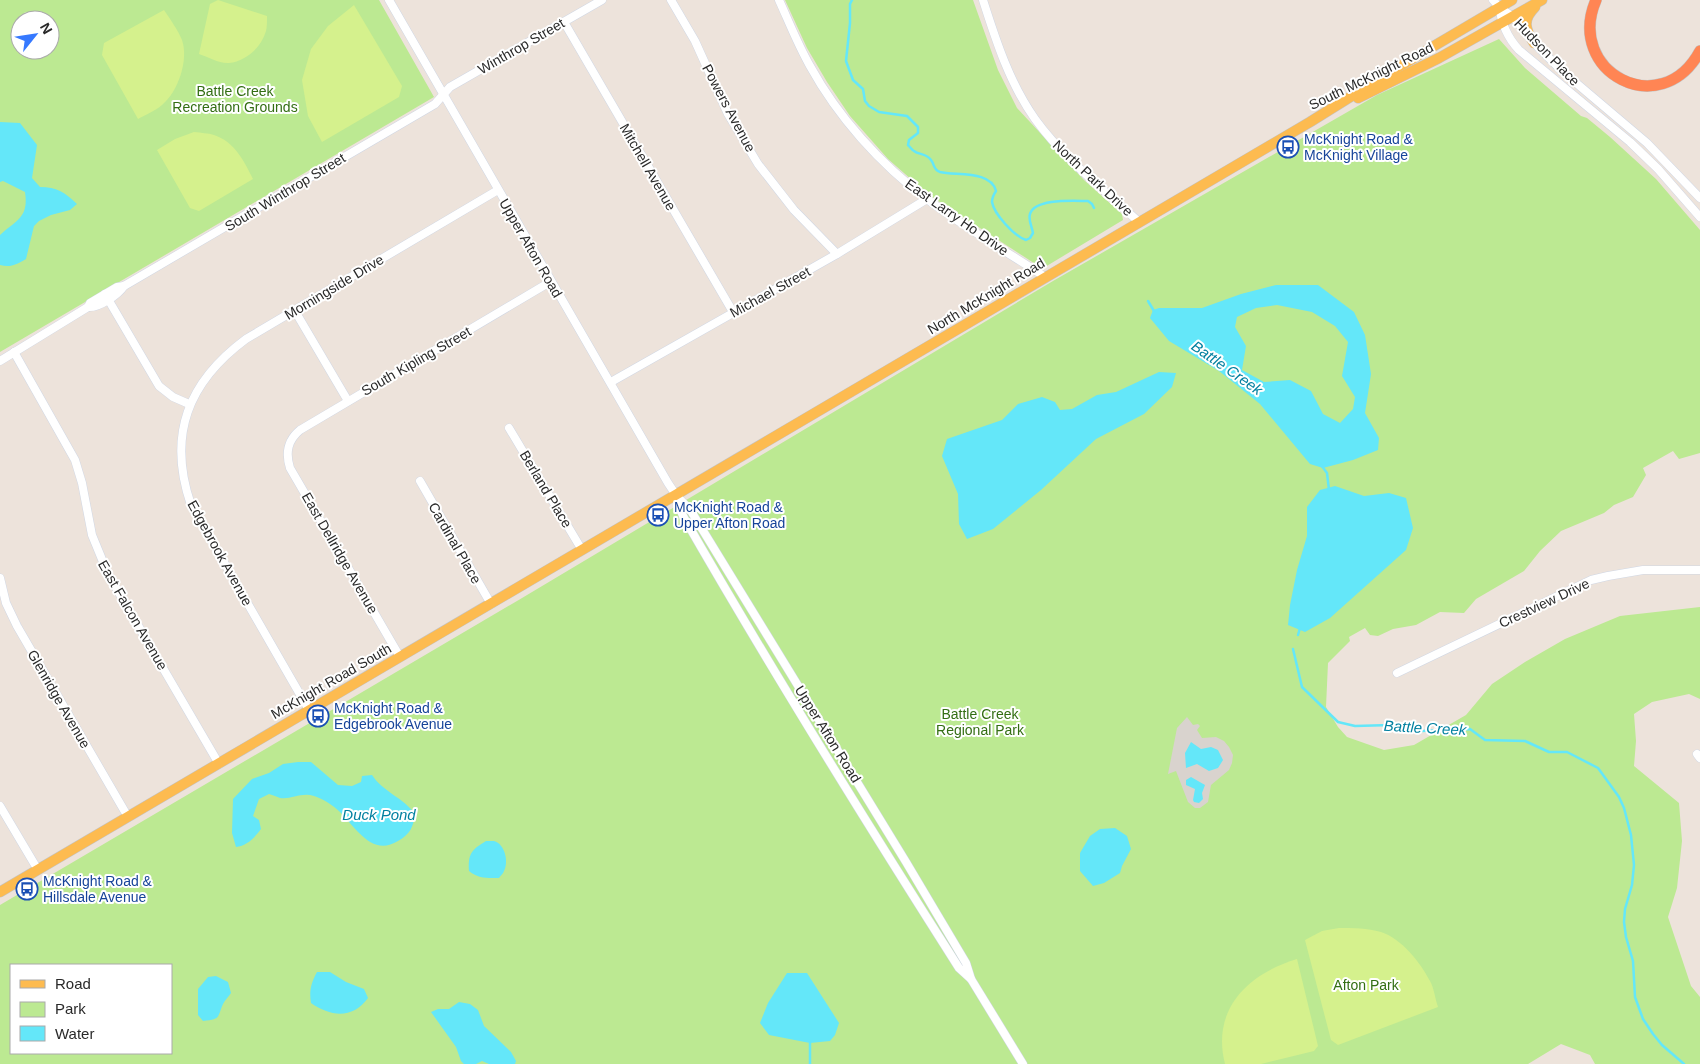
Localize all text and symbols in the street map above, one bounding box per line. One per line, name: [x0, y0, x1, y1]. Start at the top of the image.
north arrow: [10, 10, 60, 60]
street label: Winthrop Street: [475, 15, 567, 77]
street label: Hudson Place: [1511, 15, 1583, 89]
text: N: [37, 20, 56, 37]
street label: South McKnight Road: [1306, 39, 1436, 113]
street label: Powers Avenue: [699, 61, 759, 155]
park label: Battle Creek Recreation Grounds: [172, 83, 298, 115]
street label: Mitchell Avenue: [617, 121, 679, 214]
place label: McKnight Road & McKnight Village: [1304, 131, 1414, 163]
bus stop icon: McKnight Road & McKnight Village: [1276, 135, 1300, 159]
street label: North Park Drive: [1050, 137, 1136, 219]
street label: South Winthrop Street: [222, 150, 348, 234]
street label: East Larry Ho Drive: [902, 175, 1012, 259]
street label: Upper Afton Road: [496, 196, 566, 300]
street label: Morningside Drive: [282, 251, 387, 323]
street label: North McKnight Road: [925, 255, 1047, 337]
street label: Michael Street: [727, 263, 813, 321]
street label: South Kipling Street: [358, 323, 474, 399]
water label: Battle Creek: [1189, 337, 1267, 399]
street label: Berland Place: [517, 448, 575, 531]
street label: East Dellridge Avenue: [299, 489, 381, 617]
street label: Edgebrook Avenue: [184, 497, 256, 609]
place label: McKnight Road & Upper Afton Road: [674, 499, 785, 531]
street label: Cardinal Place: [425, 500, 485, 587]
bus stop icon: McKnight Road & Upper Afton Road: [646, 503, 670, 527]
street label: East Falcon Avenue: [95, 557, 171, 673]
street label: Crestview Drive: [1496, 575, 1592, 631]
street label: McKnight Road South: [268, 640, 394, 722]
street label: Glenridge Avenue: [24, 647, 94, 751]
street label: Upper Afton Road: [792, 683, 864, 785]
place label: McKnight Road & Edgebrook Avenue: [334, 700, 452, 732]
bus stop icon: McKnight Road & Edgebrook Avenue: [306, 704, 330, 728]
park label: Battle Creek Regional Park: [936, 706, 1025, 738]
water label: Battle Creek: [1383, 717, 1468, 738]
water label: Duck Pond: [342, 806, 416, 823]
place label: McKnight Road & Hillsdale Avenue: [43, 873, 153, 905]
bus stop icon: McKnight Road & Hillsdale Avenue: [15, 877, 39, 901]
legend: [10, 964, 172, 1054]
text: Road: [55, 975, 91, 992]
park label: Afton Park: [1333, 977, 1400, 993]
text: Park: [55, 1000, 86, 1017]
text: Water: [55, 1025, 94, 1042]

